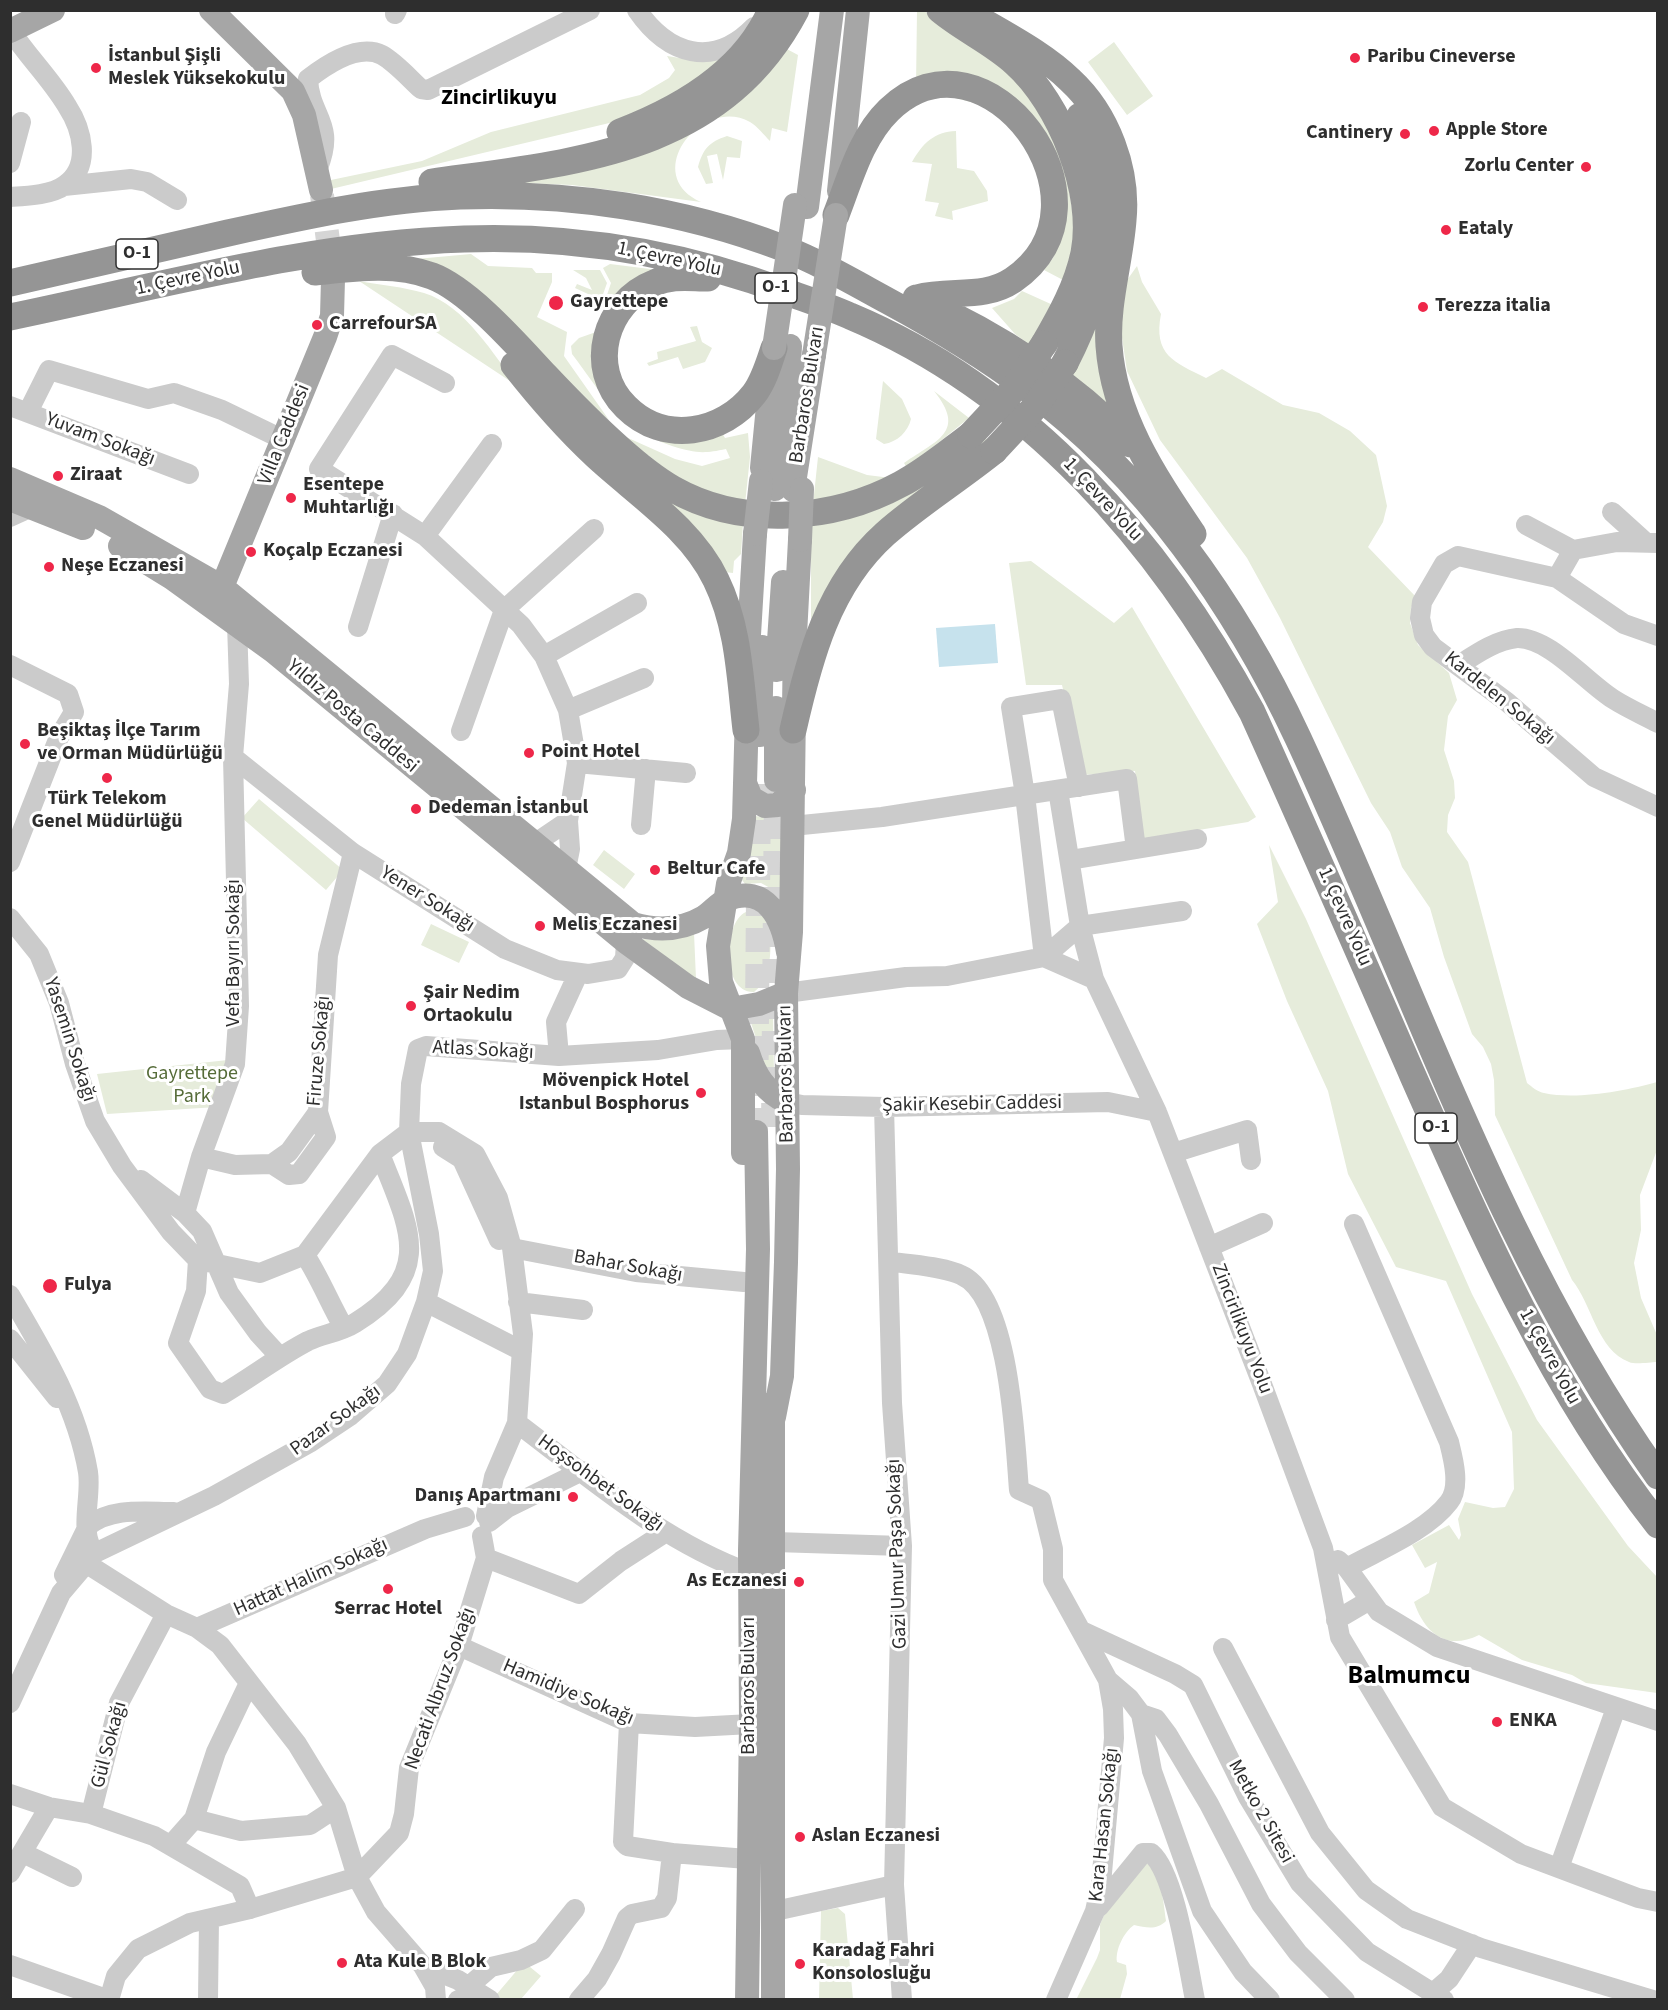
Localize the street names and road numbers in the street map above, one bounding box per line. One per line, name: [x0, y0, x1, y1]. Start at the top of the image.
street label: 1. Çevre Yolu: [615, 237, 723, 283]
road number: O-1: [116, 239, 158, 269]
street label: 1. Çevre Yolu: [134, 256, 242, 302]
road number: O-1: [755, 273, 797, 303]
street label: Barbaros Bulvarı: [785, 325, 831, 465]
street label: Villa Caddesi: [254, 381, 316, 489]
street label: Yuvam Sokağı: [42, 408, 158, 472]
street label: 1. Çevre Yolu: [1057, 453, 1147, 547]
street label: Kardelen Sokağı: [1439, 647, 1559, 751]
street label: Yıldız Posta Caddesi: [281, 655, 423, 779]
street label: Yener Sokağı: [375, 862, 479, 938]
street label: 1. Çevre Yolu: [1312, 864, 1376, 970]
street label: Vefa Bayırı Sokağı: [223, 879, 247, 1027]
street label: Yasemin Sokağı: [38, 975, 100, 1105]
street label: Firuze Sokağı: [303, 995, 337, 1107]
street label: Barbaros Bulvarı: [774, 1005, 800, 1143]
street label: Atlas Sokağı: [432, 1036, 534, 1066]
street label: Şakir Kesebir Caddesi: [882, 1091, 1062, 1119]
road number: O-1: [1415, 1113, 1457, 1143]
street label: Bahar Sokağı: [572, 1246, 684, 1288]
street label: Zincirlikuyu Yolu: [1205, 1260, 1277, 1398]
street label: 1. Çevre Yolu: [1513, 1305, 1585, 1409]
street label: Pazar Sokağı: [286, 1380, 386, 1462]
street label: Hoşsohbet Sokağı: [532, 1430, 668, 1538]
street label: Gazi Umur Paşa Sokağı: [883, 1458, 913, 1650]
street label: Hattat Halim Sokağı: [230, 1533, 392, 1623]
street label: Necati Albruz Sokağı: [400, 1605, 482, 1773]
street label: Barbaros Bulvarı: [738, 1617, 762, 1755]
street label: Hamidiye Sokağı: [499, 1655, 637, 1731]
street label: Gül Sokağı: [87, 1699, 133, 1791]
street label: Kara Hasan Sokağı: [1085, 1747, 1125, 1903]
street label: Metko 2 Sitesi: [1222, 1756, 1298, 1868]

